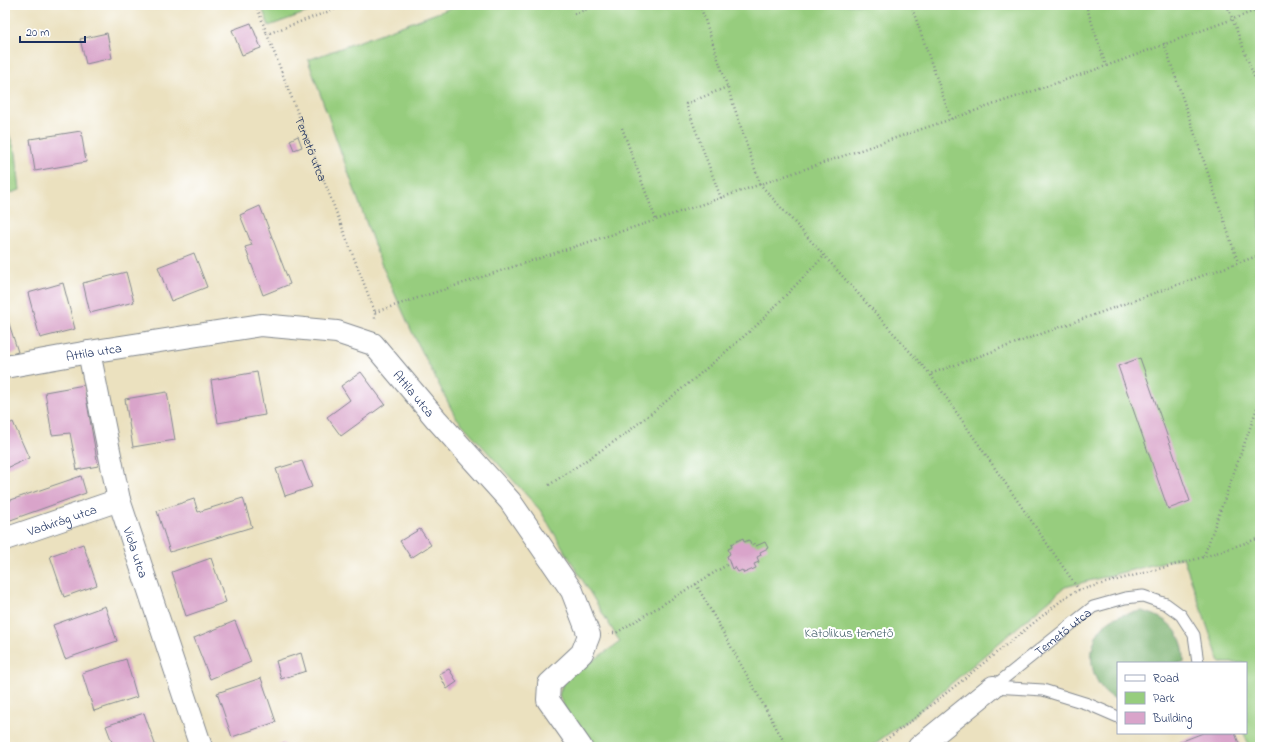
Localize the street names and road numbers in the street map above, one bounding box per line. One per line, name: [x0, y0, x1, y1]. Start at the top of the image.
street label: Temető utca: [289, 114, 331, 184]
street label: Attila utca: [65, 339, 123, 367]
street label: Attila utca: [388, 367, 439, 422]
street label: Vadvirág utca: [24, 500, 99, 542]
street label: Viola utca: [117, 524, 152, 581]
street label: Temető utca: [1031, 604, 1096, 661]

